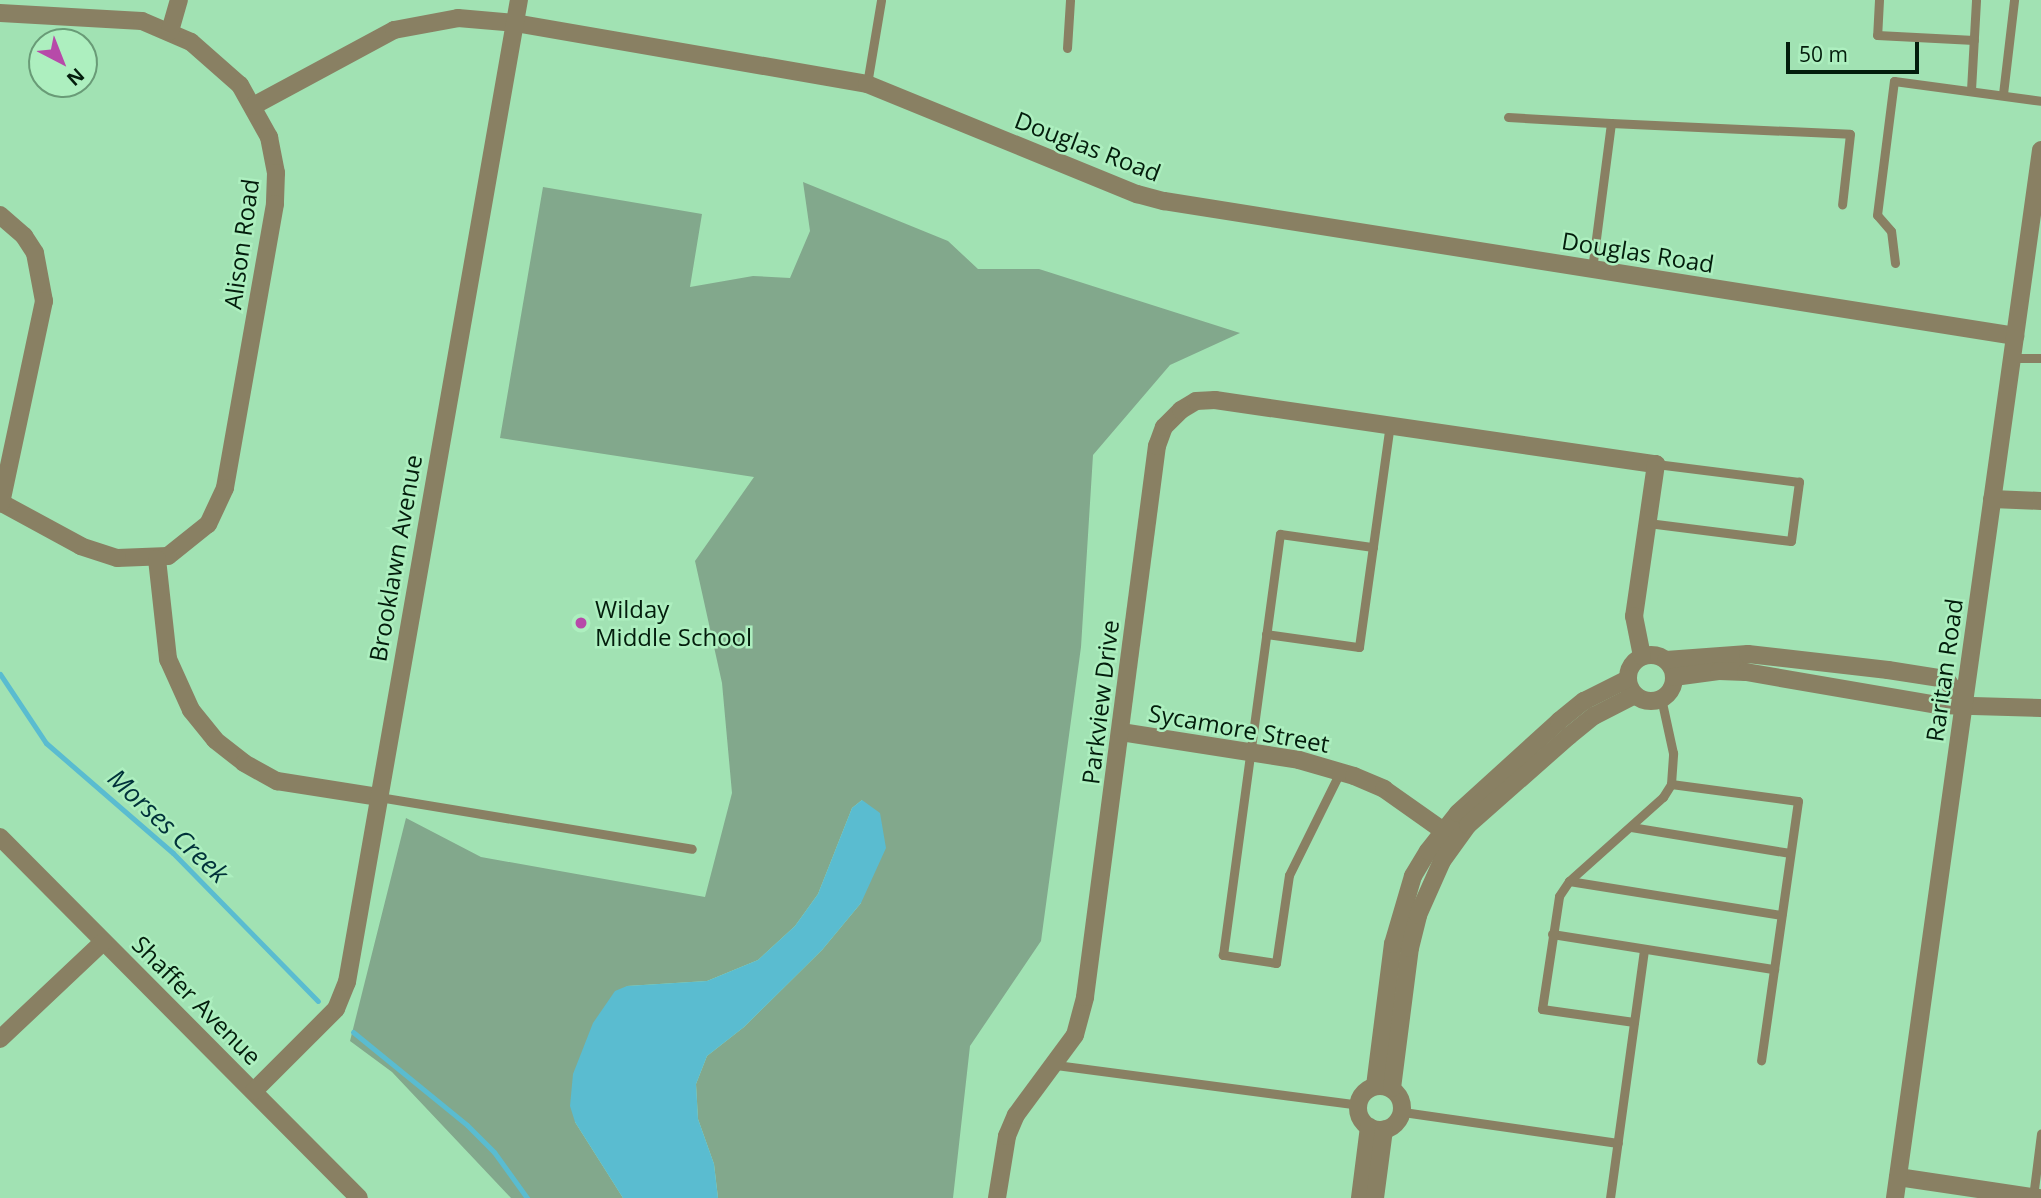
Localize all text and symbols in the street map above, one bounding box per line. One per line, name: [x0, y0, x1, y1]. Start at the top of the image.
north arrow: [28, 28, 98, 98]
scale bar: [1789, 28, 1922, 72]
text: 50 m: [1799, 40, 1848, 68]
text: N: [61, 62, 90, 92]
street label: Douglas Road: [1011, 105, 1165, 187]
street label: Alison Road: [218, 177, 264, 311]
street label: Douglas Road: [1560, 226, 1716, 278]
street label: Brooklawn Avenue: [363, 452, 427, 664]
place label: Wilday Middle School: [595, 595, 752, 651]
street label: Raritan Road: [1920, 597, 1968, 743]
marker: Wilday Middle School: [573, 615, 589, 631]
street label: Parkview Drive: [1076, 618, 1124, 786]
street label: Sycamore Street: [1146, 698, 1332, 758]
water label: Morses Creek: [101, 762, 235, 890]
street label: Shaffer Avenue: [127, 930, 267, 1070]

